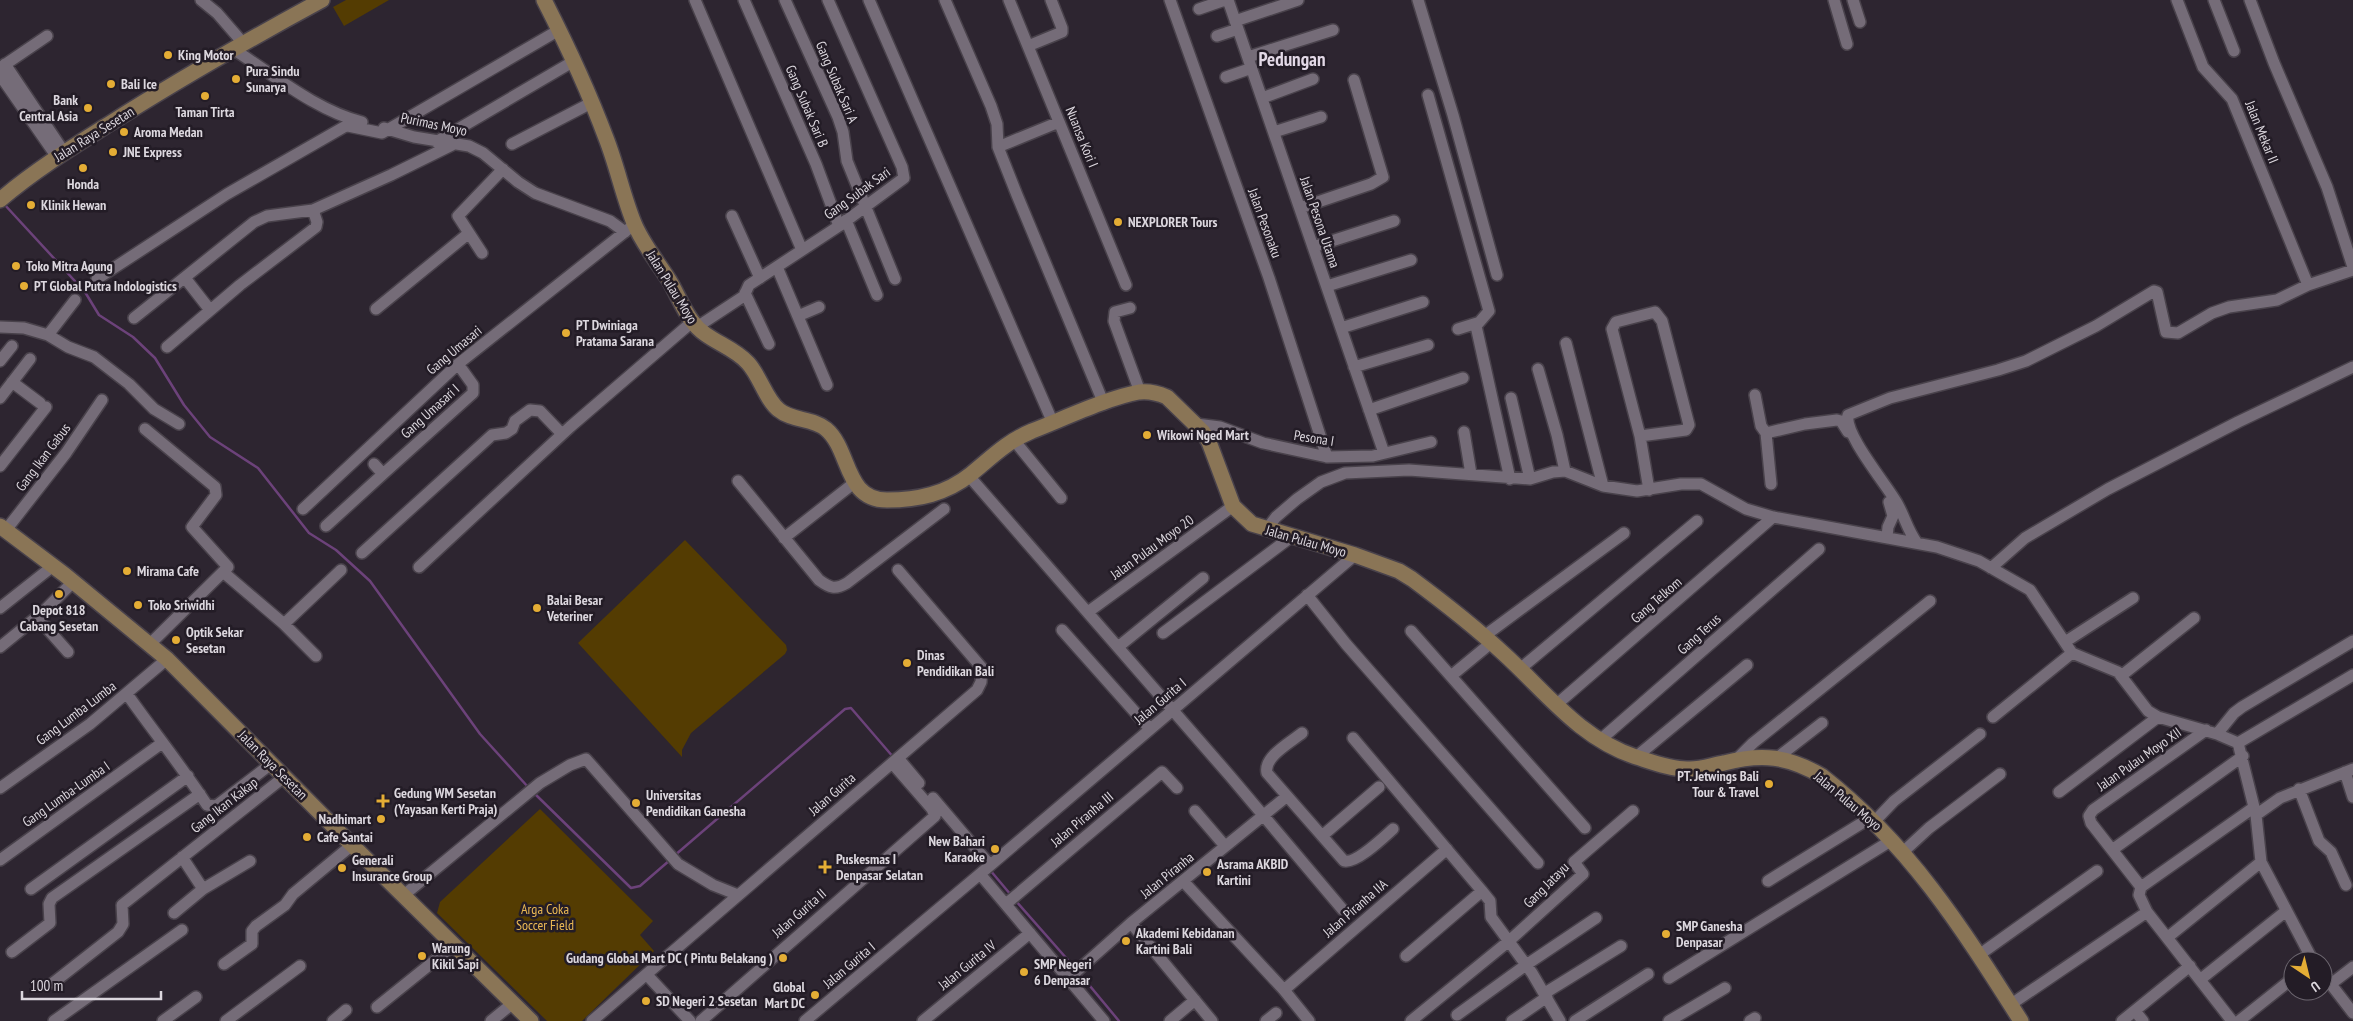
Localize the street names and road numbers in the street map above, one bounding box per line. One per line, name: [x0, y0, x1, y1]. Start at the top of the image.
street label: Gang Subak Sari A: [812, 38, 862, 126]
street label: Gang Subak Sari B: [782, 62, 832, 150]
street label: Jalan Mekar II: [2241, 97, 2283, 166]
street label: Jalan Raya Sesetan: [50, 102, 137, 166]
street label: Nuansa Kori I: [1062, 104, 1102, 170]
street label: Purimas Moyo: [399, 108, 469, 140]
street label: Gang Subak Sari: [820, 163, 894, 223]
street label: Jalan Pesona Utama: [1296, 173, 1344, 270]
street label: Jalan Pesonaku: [1244, 185, 1286, 260]
street label: Jalan Pulau Moyo: [642, 246, 702, 327]
street label: Gang Umasari: [423, 322, 485, 378]
street label: Gang Umasari I: [397, 380, 463, 442]
street label: Gang Ikan Gabus: [12, 419, 75, 495]
street label: Pesona I: [1293, 426, 1335, 450]
street label: Jalan Pulau Moyo 20: [1106, 511, 1197, 584]
street label: Jalan Pulau Moyo: [1263, 521, 1348, 561]
street label: Gang Telkom: [1627, 573, 1685, 627]
street label: Gang Terus: [1673, 610, 1725, 658]
street label: Jalan Gurita I: [1130, 674, 1190, 729]
street label: Gang Lumba Lumba: [32, 677, 120, 749]
street label: Jalan Pulau Moyo XII: [2092, 723, 2185, 795]
street label: Jalan Raya Sesetan: [234, 726, 312, 804]
street label: Gang Lumba-Lumba I: [19, 757, 113, 831]
street label: Jalan Pulau Moyo: [1810, 767, 1886, 835]
street label: Jalan Gurita: [804, 769, 859, 820]
street label: Gang Ikan Kakap: [187, 773, 261, 837]
street label: Jalan Piranha III: [1046, 788, 1117, 851]
street label: Jalan Piranha: [1136, 848, 1197, 903]
street label: Gang Jatayu: [1519, 858, 1573, 912]
street label: Jalan Piranha IIA: [1318, 875, 1391, 942]
street label: Jalan Gurita II: [768, 885, 830, 942]
street label: Jalan Gurita IV: [934, 936, 1000, 994]
street label: Jalan Gurita I: [819, 938, 879, 993]

